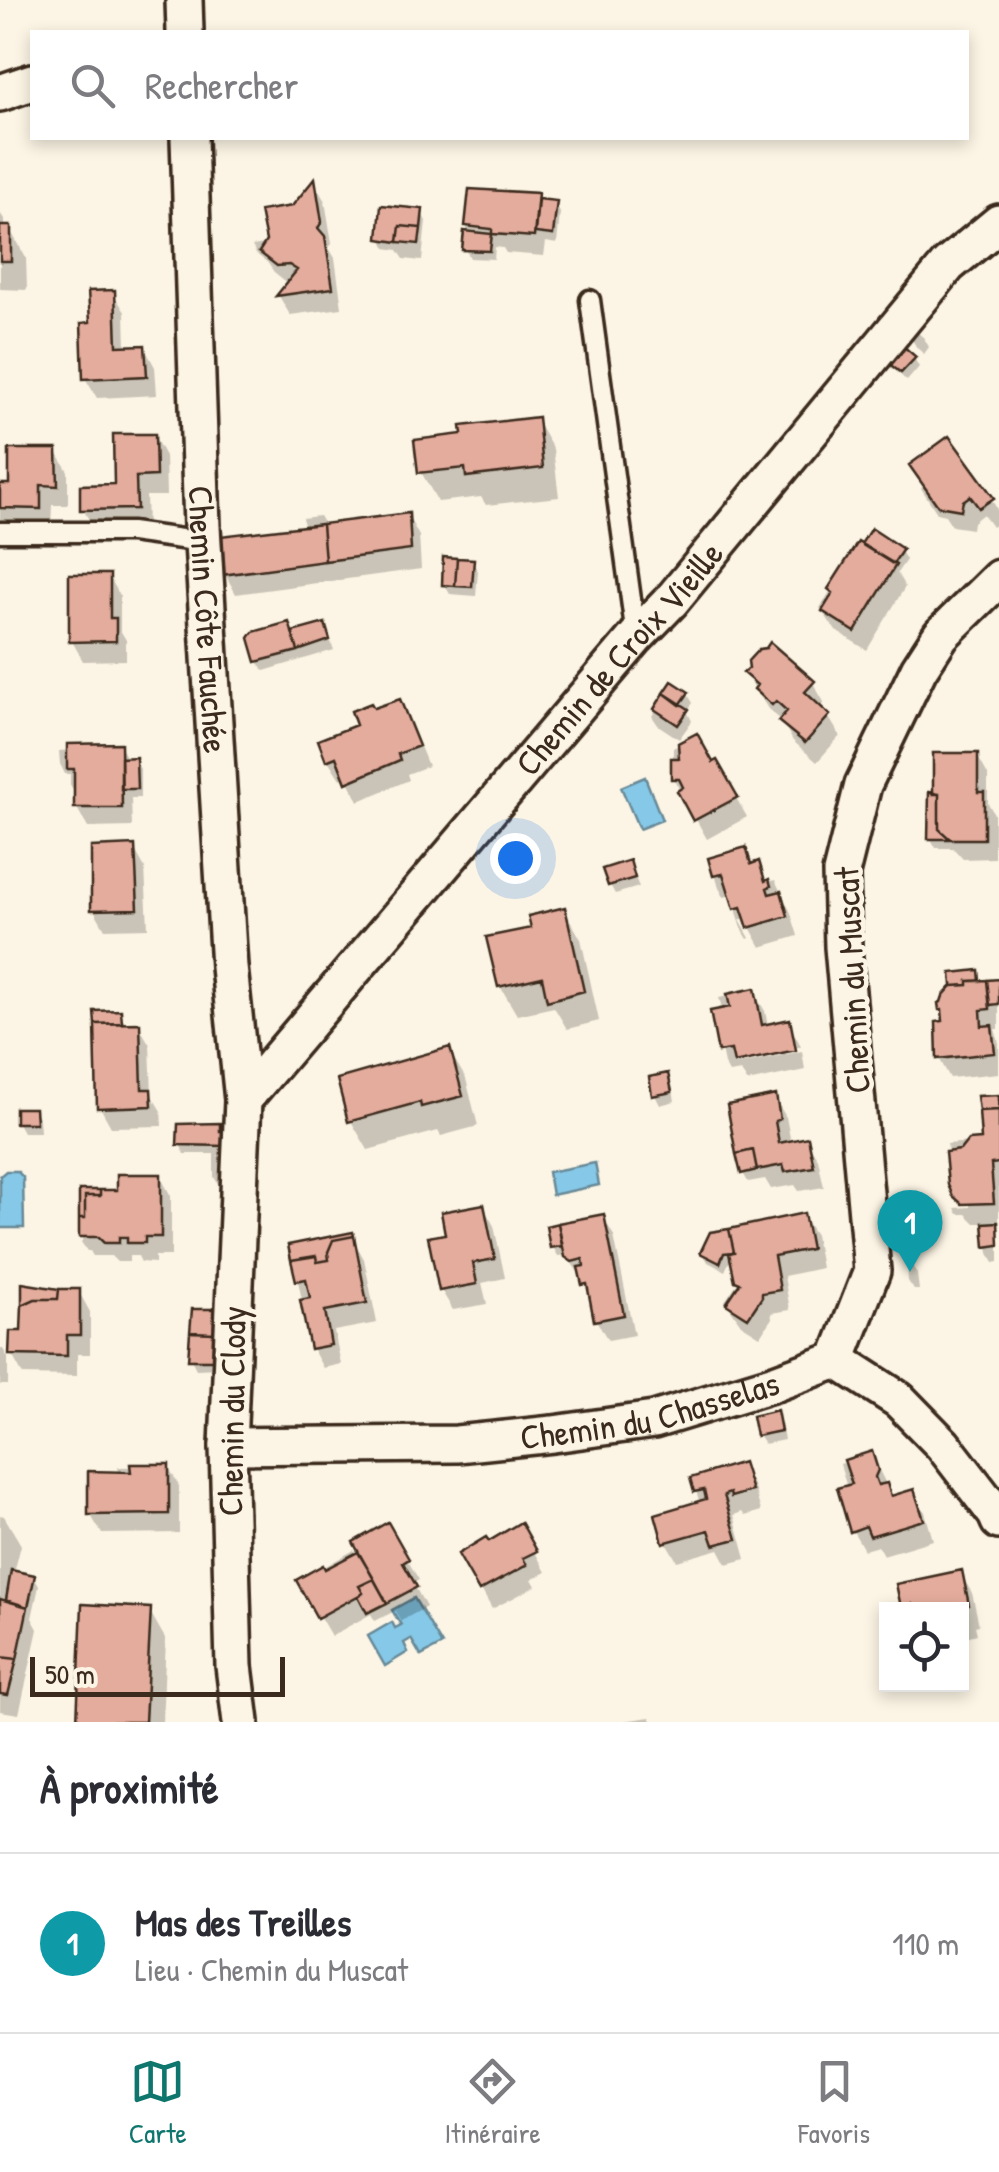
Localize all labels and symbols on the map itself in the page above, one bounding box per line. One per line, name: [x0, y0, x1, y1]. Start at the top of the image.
street label: Chemin Côte Fauchée: [178, 485, 240, 755]
street label: Chemin de Croix Vieille: [504, 531, 734, 785]
your location: [490, 833, 541, 884]
street label: Chemin du Muscat: [822, 865, 881, 1094]
pin: 1: [878, 1190, 942, 1272]
street label: Chemin du Clody: [206, 1306, 257, 1516]
street label: Chemin du Chasselas: [518, 1359, 785, 1460]
scale bar: [30, 1652, 285, 1696]

